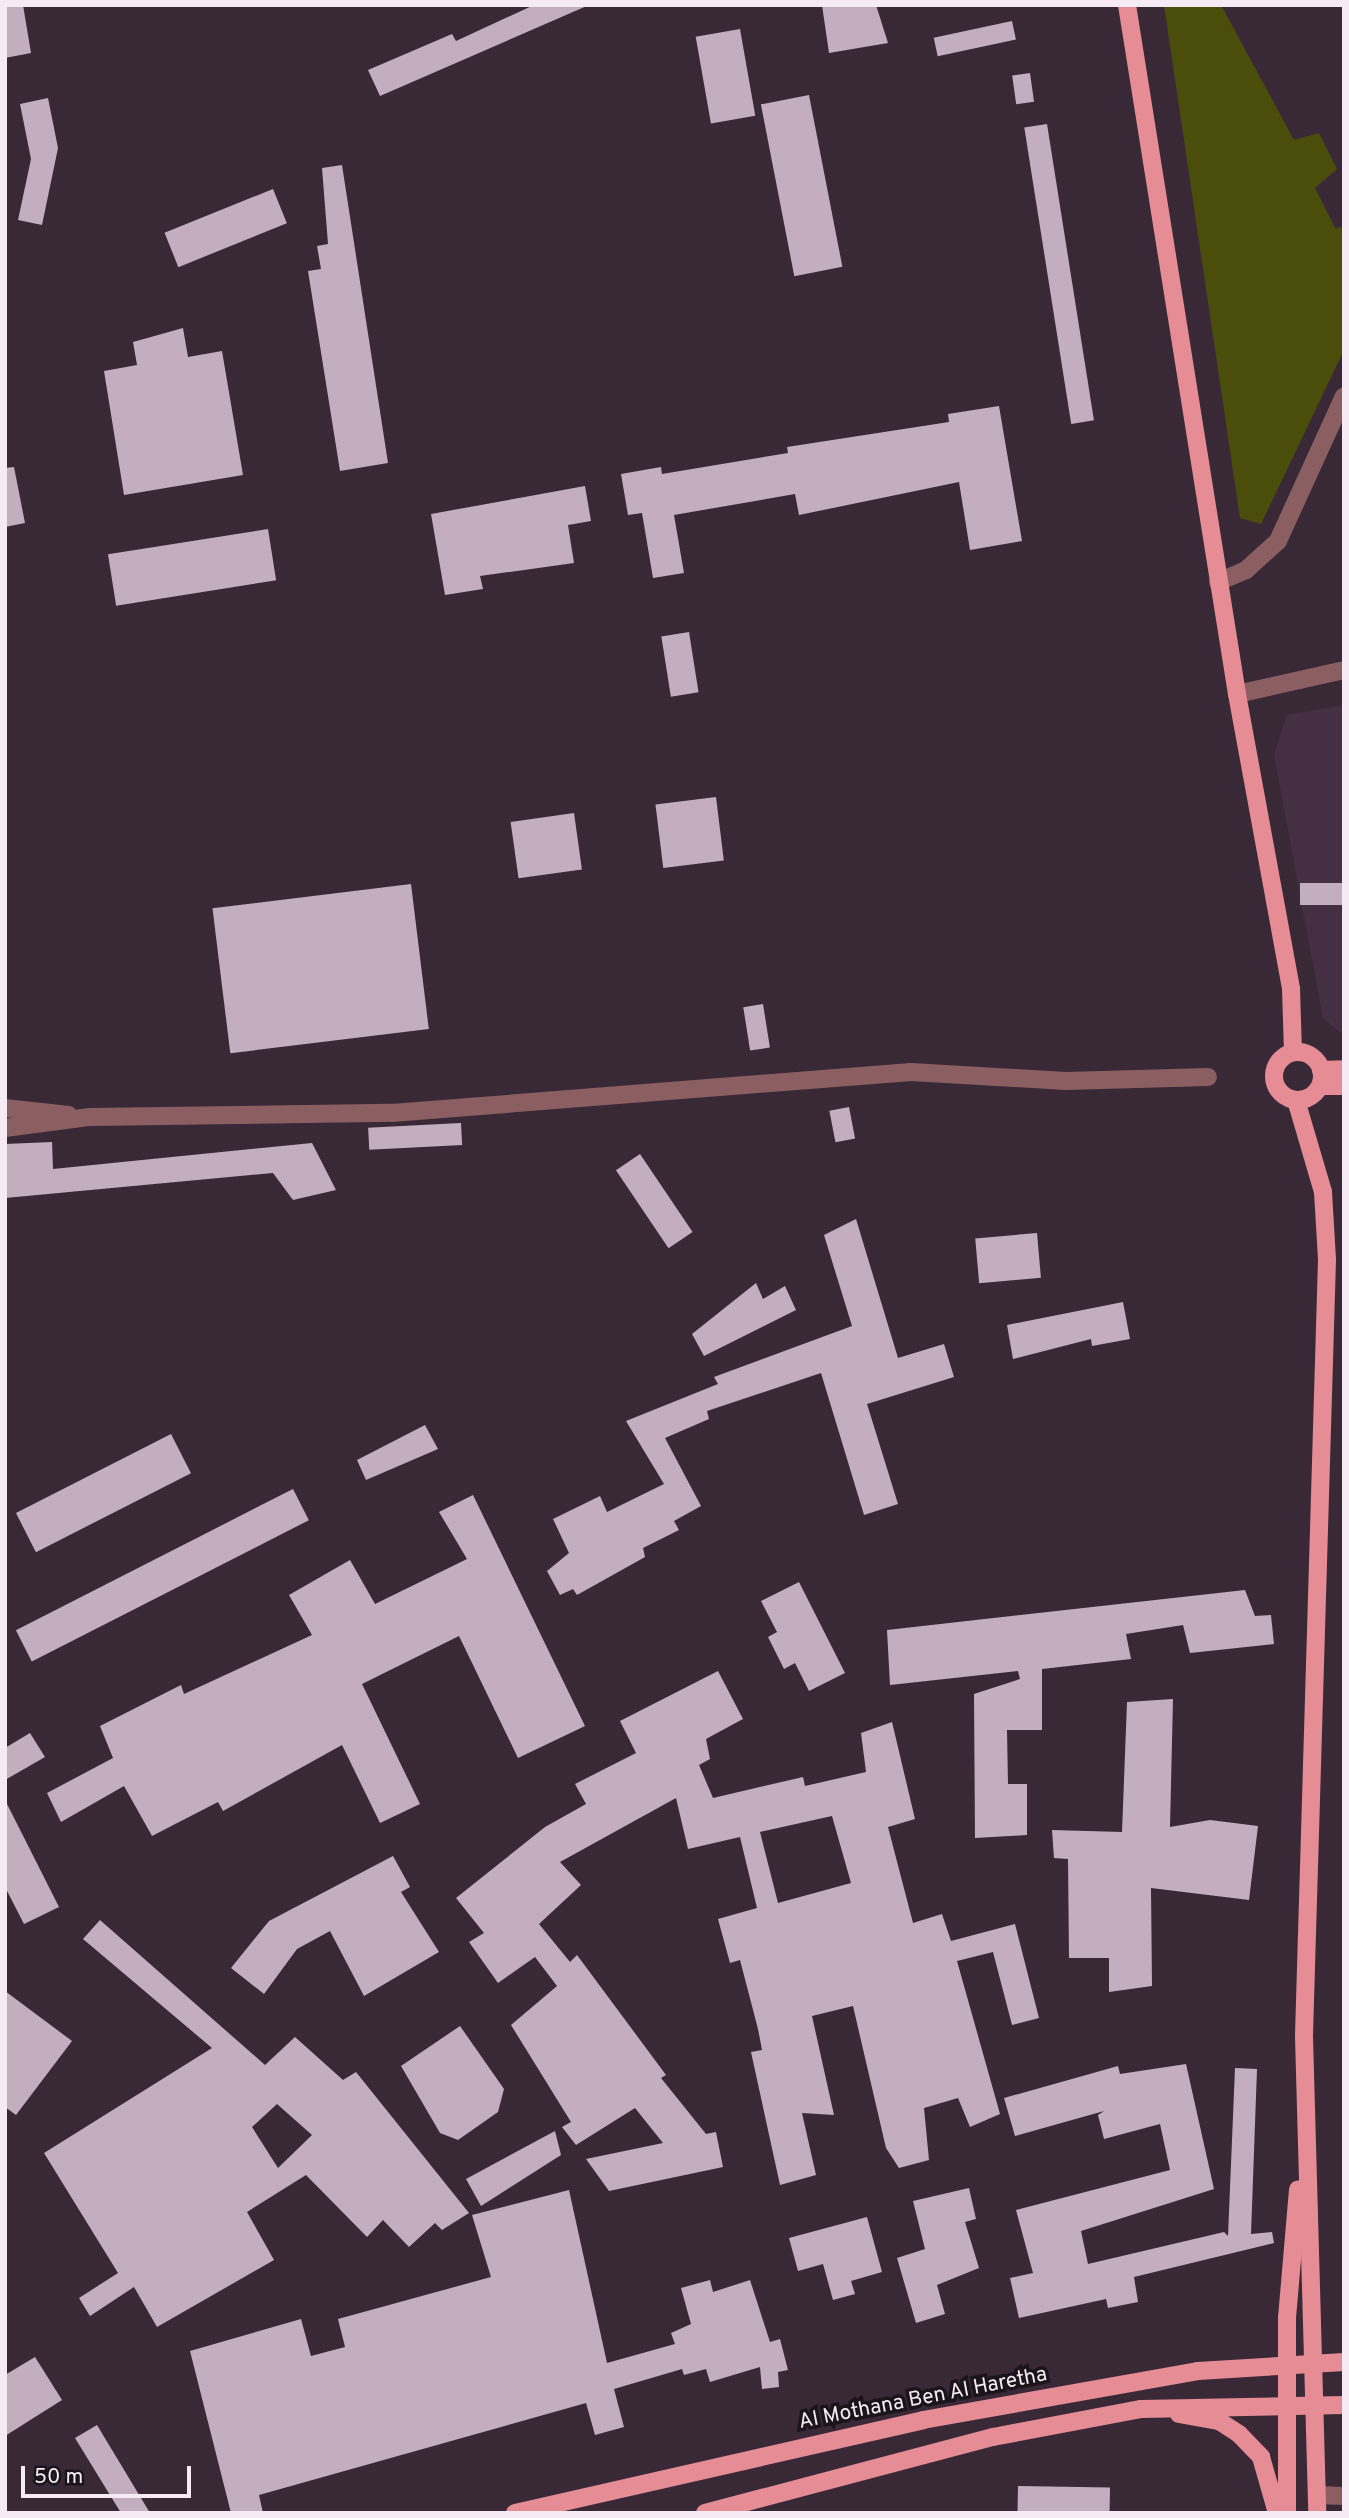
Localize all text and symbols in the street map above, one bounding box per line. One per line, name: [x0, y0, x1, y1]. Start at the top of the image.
street label: Al Mothana Ben Al Haretha: [796, 2362, 1050, 2436]
scale bar: [24, 2452, 194, 2496]
text: 50 m: [34, 2464, 83, 2491]

